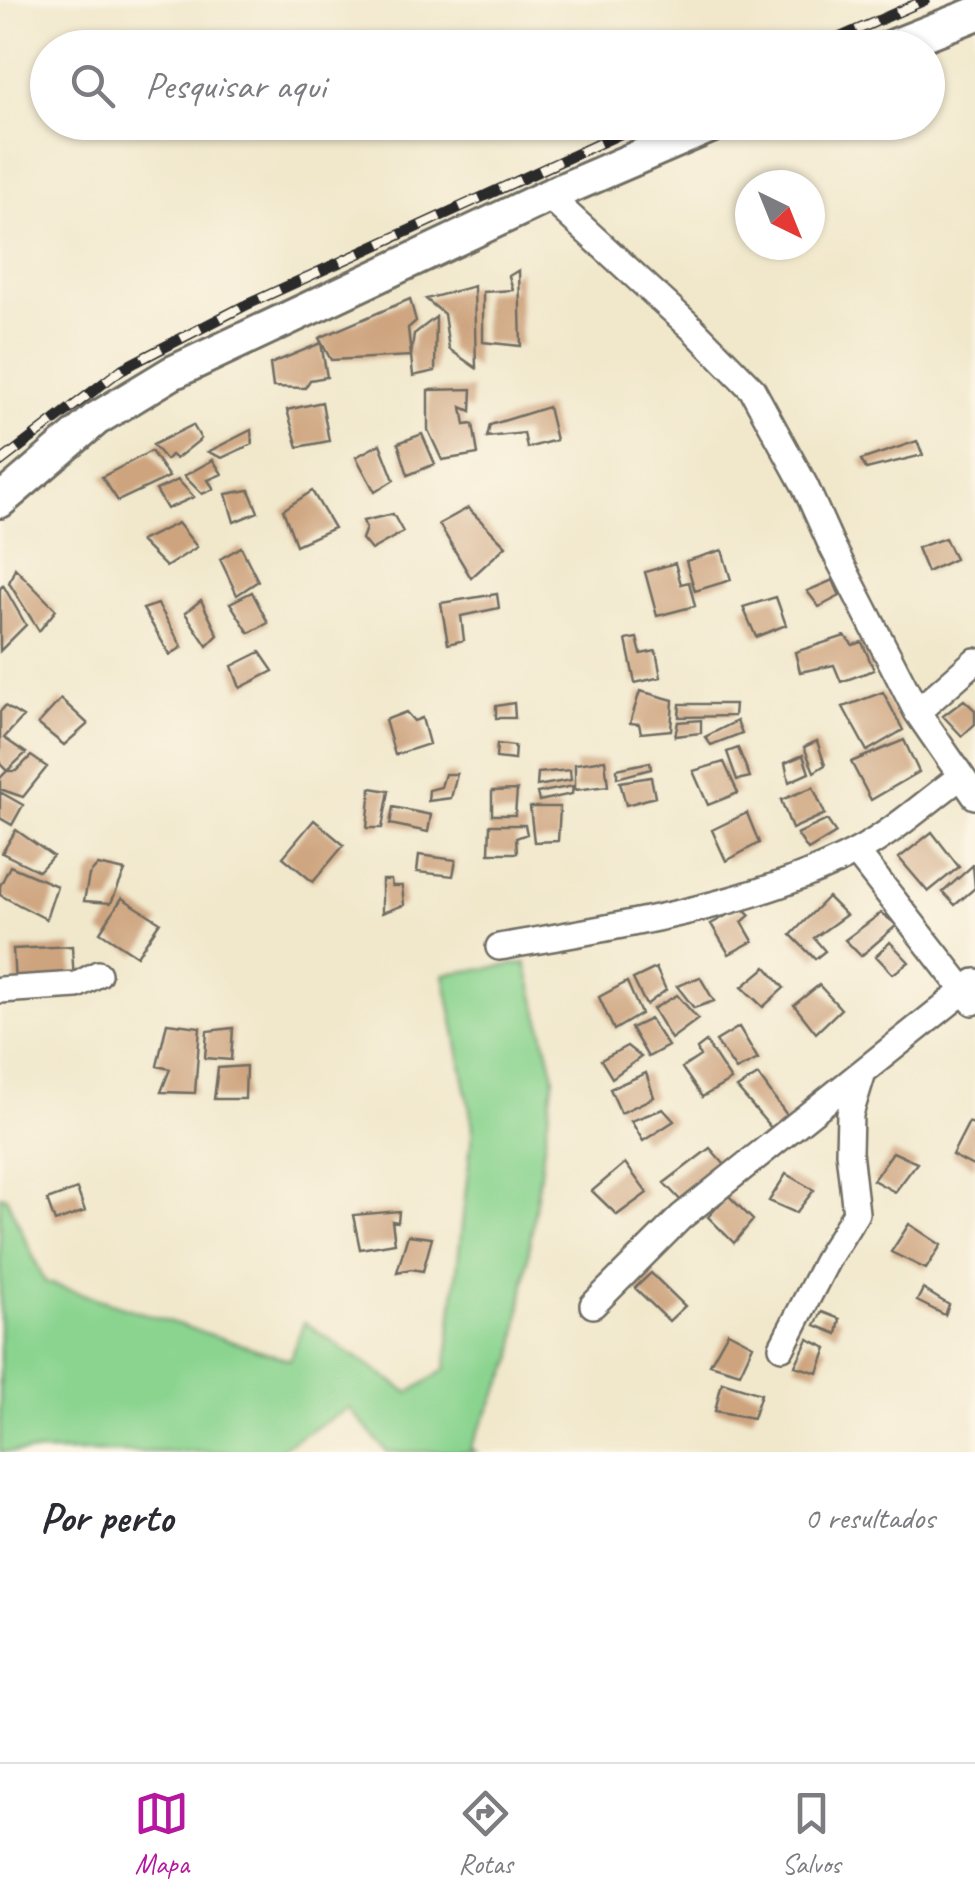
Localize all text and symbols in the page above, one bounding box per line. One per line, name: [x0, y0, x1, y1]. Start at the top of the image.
search box: [30, 30, 945, 140]
icon: search: [65, 58, 120, 113]
text: Pesquisar aqui: [145, 62, 326, 109]
north arrow: [735, 170, 825, 260]
text: Por perto: [40, 1491, 173, 1544]
text: 0 resultados: [804, 1497, 935, 1538]
tab: Mapa: [134, 1786, 189, 1881]
tab: Rotas: [458, 1786, 513, 1881]
tab: Salvos: [782, 1786, 841, 1881]

